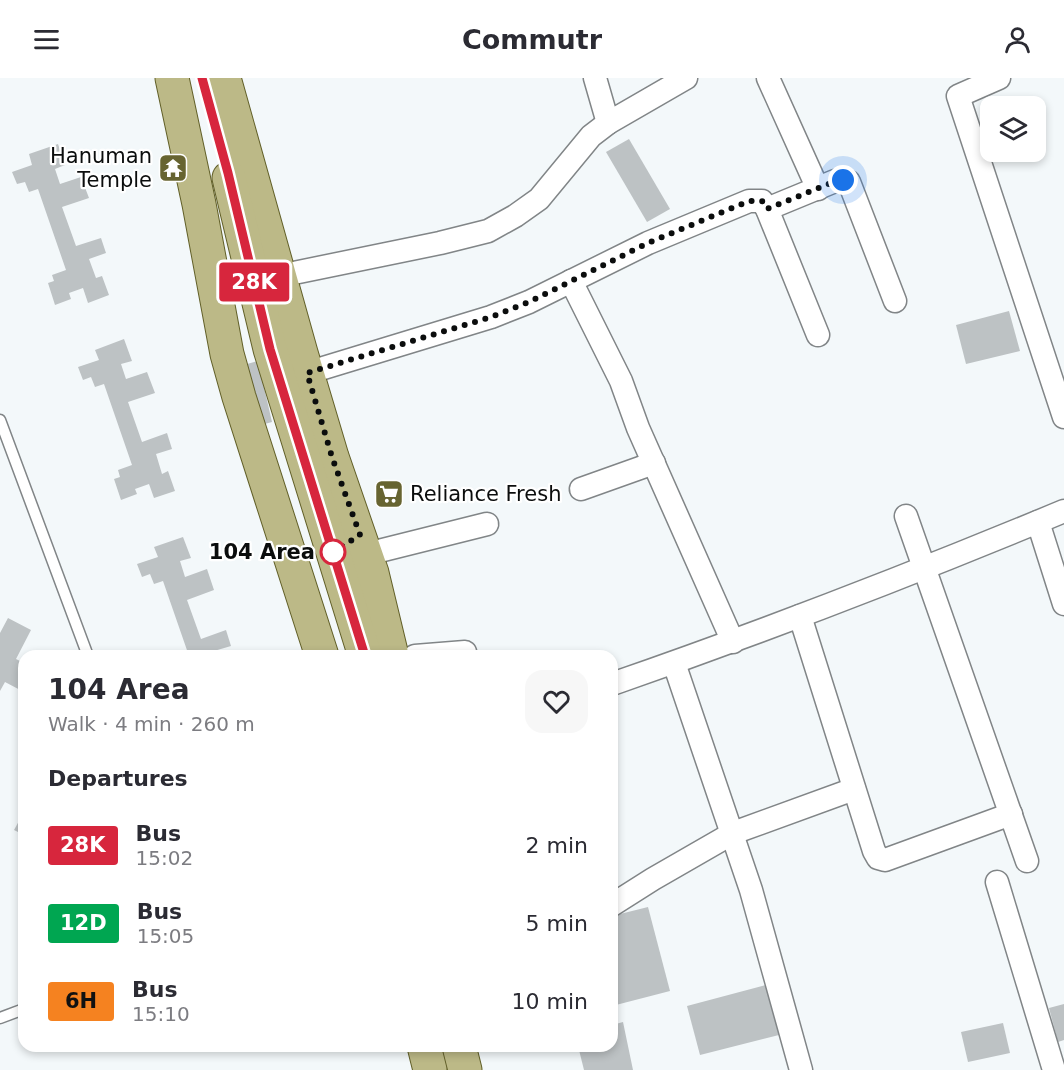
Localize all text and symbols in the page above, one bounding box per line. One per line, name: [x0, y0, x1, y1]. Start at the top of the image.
icon: menu: [30, 23, 63, 56]
icon: person: [1001, 23, 1034, 56]
text: Commutr: [462, 24, 602, 55]
map controls: [980, 96, 1046, 162]
button: layers: [980, 96, 1046, 162]
place label: Hanuman Temple: [50, 144, 152, 192]
temple icon: Hanuman Temple: [157, 152, 189, 184]
your location: [828, 165, 858, 195]
line badge: 28K: [220, 262, 288, 302]
text: 28K: [231, 270, 277, 294]
supermarket icon: Reliance Fresh: [373, 478, 405, 510]
place label: Reliance Fresh: [410, 482, 561, 506]
marker: 104 Area: [320, 539, 346, 565]
place label: 104 Area: [209, 540, 315, 564]
button: heart: [525, 670, 588, 733]
text: 104 Area: [48, 673, 190, 706]
text: Walk · 4 min · 260 m: [48, 712, 255, 736]
text: Departures: [48, 766, 188, 791]
text: Bus: [136, 821, 181, 846]
text: 28K: [60, 833, 106, 857]
text: 2 min: [526, 833, 588, 858]
text: 15:02: [136, 846, 193, 870]
text: Bus: [137, 899, 182, 924]
text: 12D: [60, 911, 107, 935]
text: 5 min: [526, 911, 588, 936]
text: 15:05: [137, 924, 194, 948]
text: Bus: [132, 977, 178, 1002]
text: 6H: [65, 989, 97, 1013]
text: 10 min: [512, 989, 588, 1014]
text: 15:10: [132, 1002, 190, 1026]

